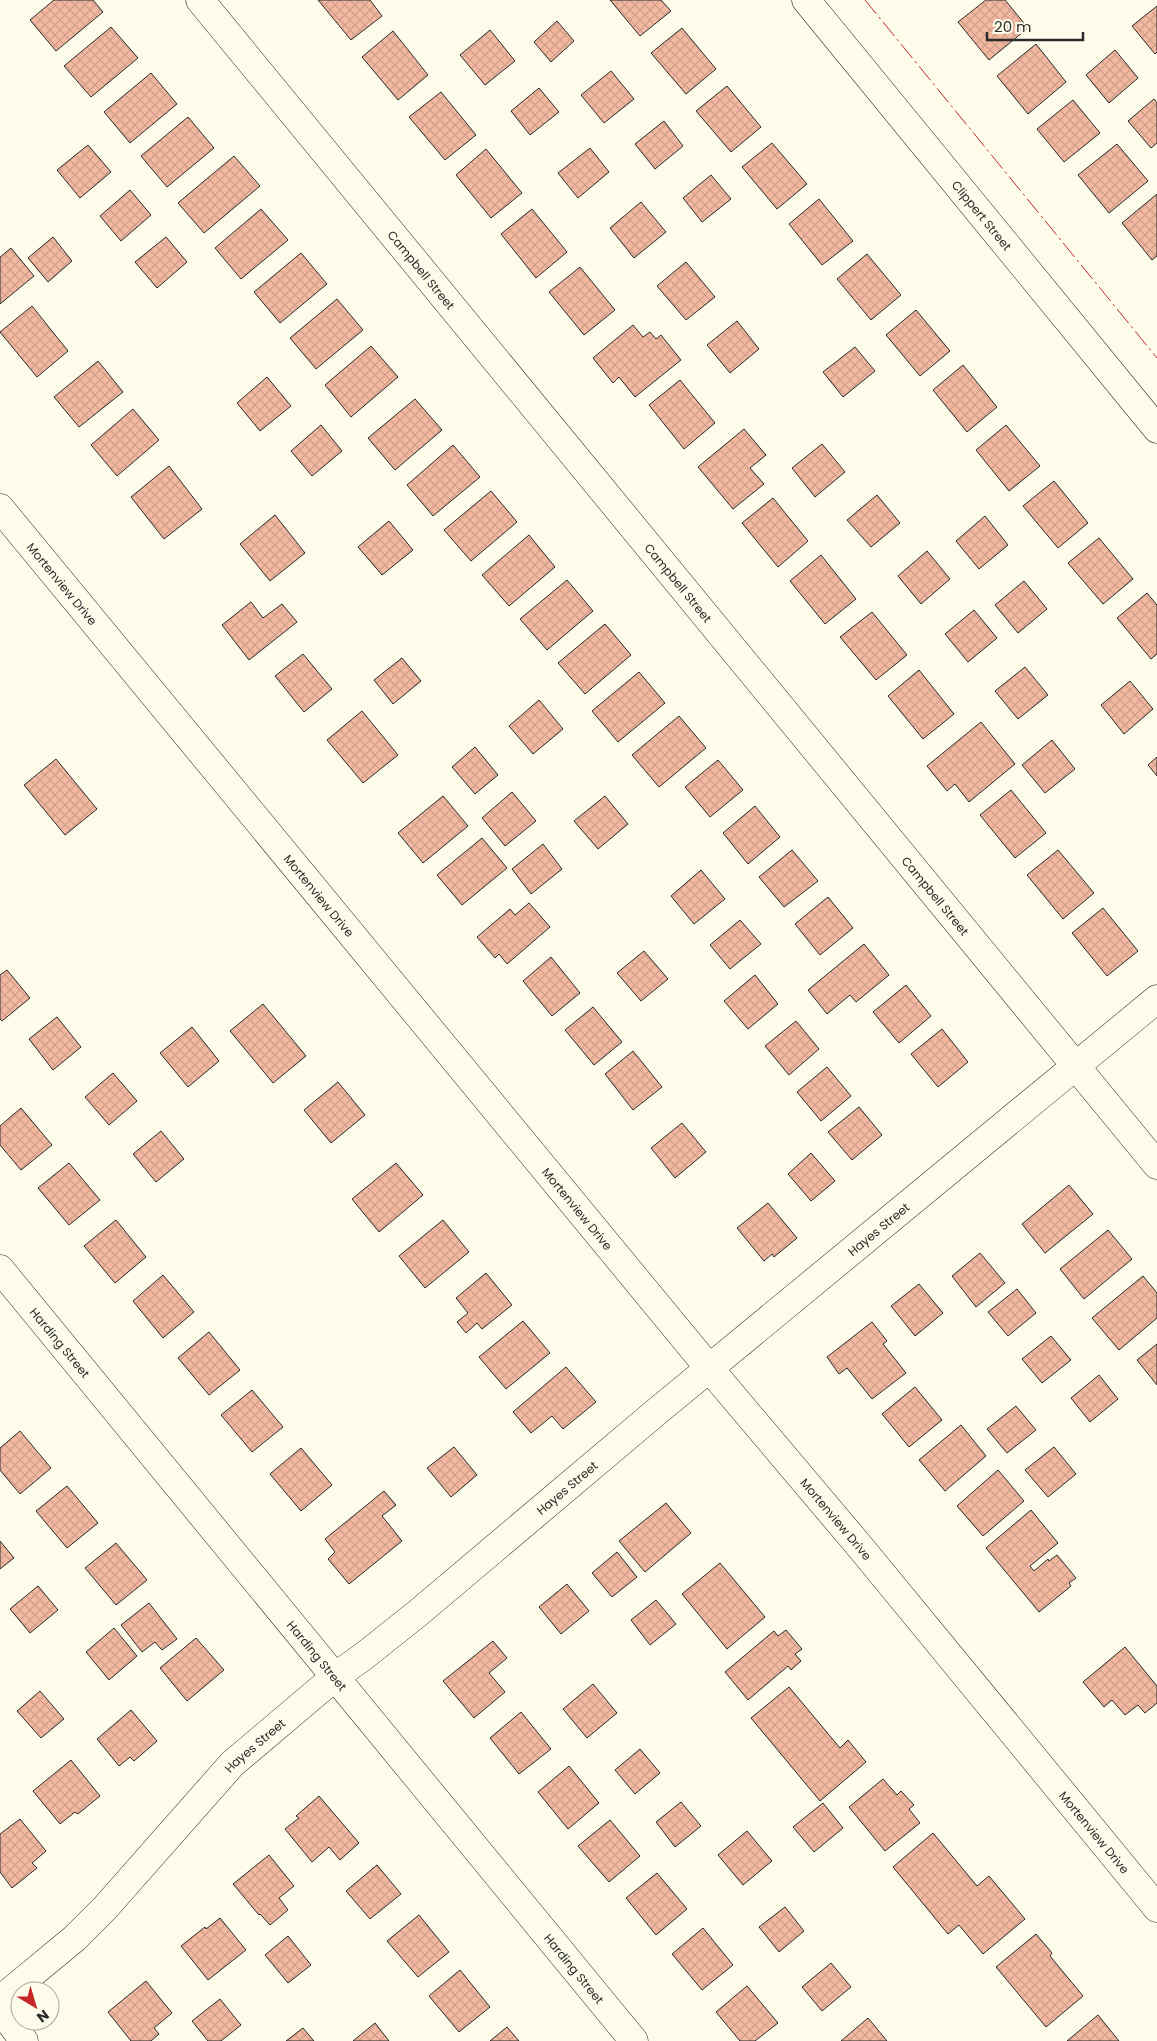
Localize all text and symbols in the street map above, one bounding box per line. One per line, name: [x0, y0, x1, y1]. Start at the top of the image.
scale bar: [987, 10, 1083, 42]
text: 20 m: [994, 16, 1032, 37]
street label: Clippert Street: [948, 176, 1016, 254]
street label: Campbell Street: [384, 227, 459, 313]
street label: Mortenview Drive: [23, 539, 101, 629]
street label: Campbell Street: [641, 539, 716, 626]
street label: Mortenview Drive: [280, 850, 358, 940]
street label: Campbell Street: [898, 852, 973, 939]
street label: Mortenview Drive: [538, 1164, 617, 1253]
street label: Hayes Street: [844, 1198, 913, 1259]
street label: Harding Street: [26, 1304, 94, 1381]
street label: Hayes Street: [532, 1457, 601, 1518]
street label: Mortenview Drive: [797, 1474, 876, 1563]
street label: Harding Street: [283, 1617, 351, 1694]
street label: Hayes Street: [220, 1714, 289, 1776]
street label: Mortenview Drive: [1056, 1787, 1134, 1877]
street label: Harding Street: [540, 1930, 608, 2007]
north arrow: [10, 1981, 60, 2031]
text: N: [33, 2005, 53, 2027]

